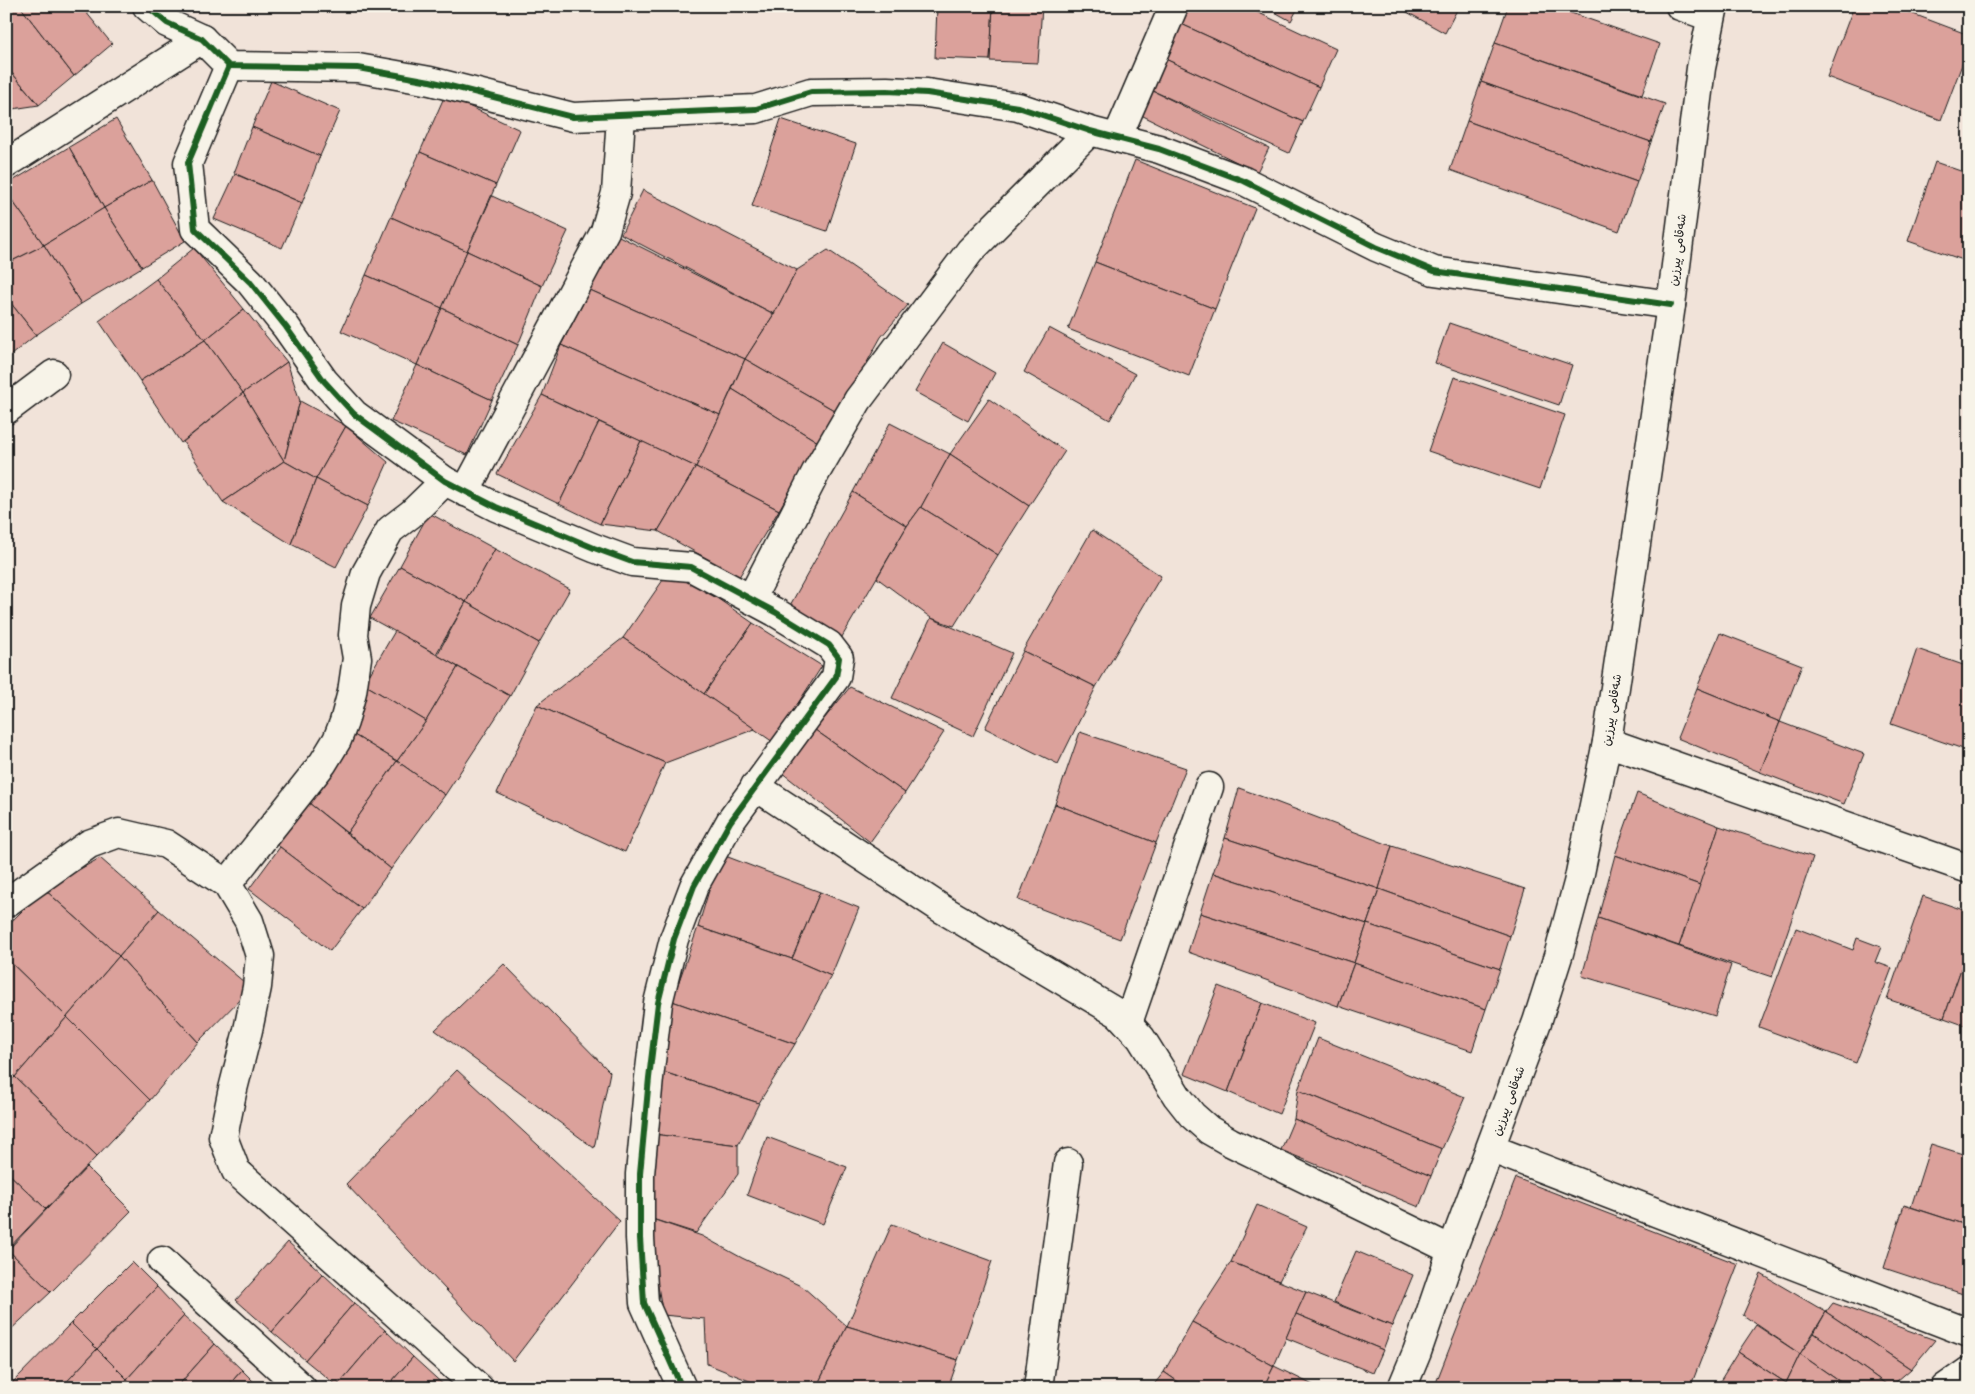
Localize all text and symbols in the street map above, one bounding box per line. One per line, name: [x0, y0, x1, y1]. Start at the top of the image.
street label: شەقامی پیرزین: [1664, 213, 1692, 287]
street label: شەقامی پیرزین: [1597, 672, 1627, 748]
street label: شەقامی پیرزین: [1488, 1063, 1530, 1139]

